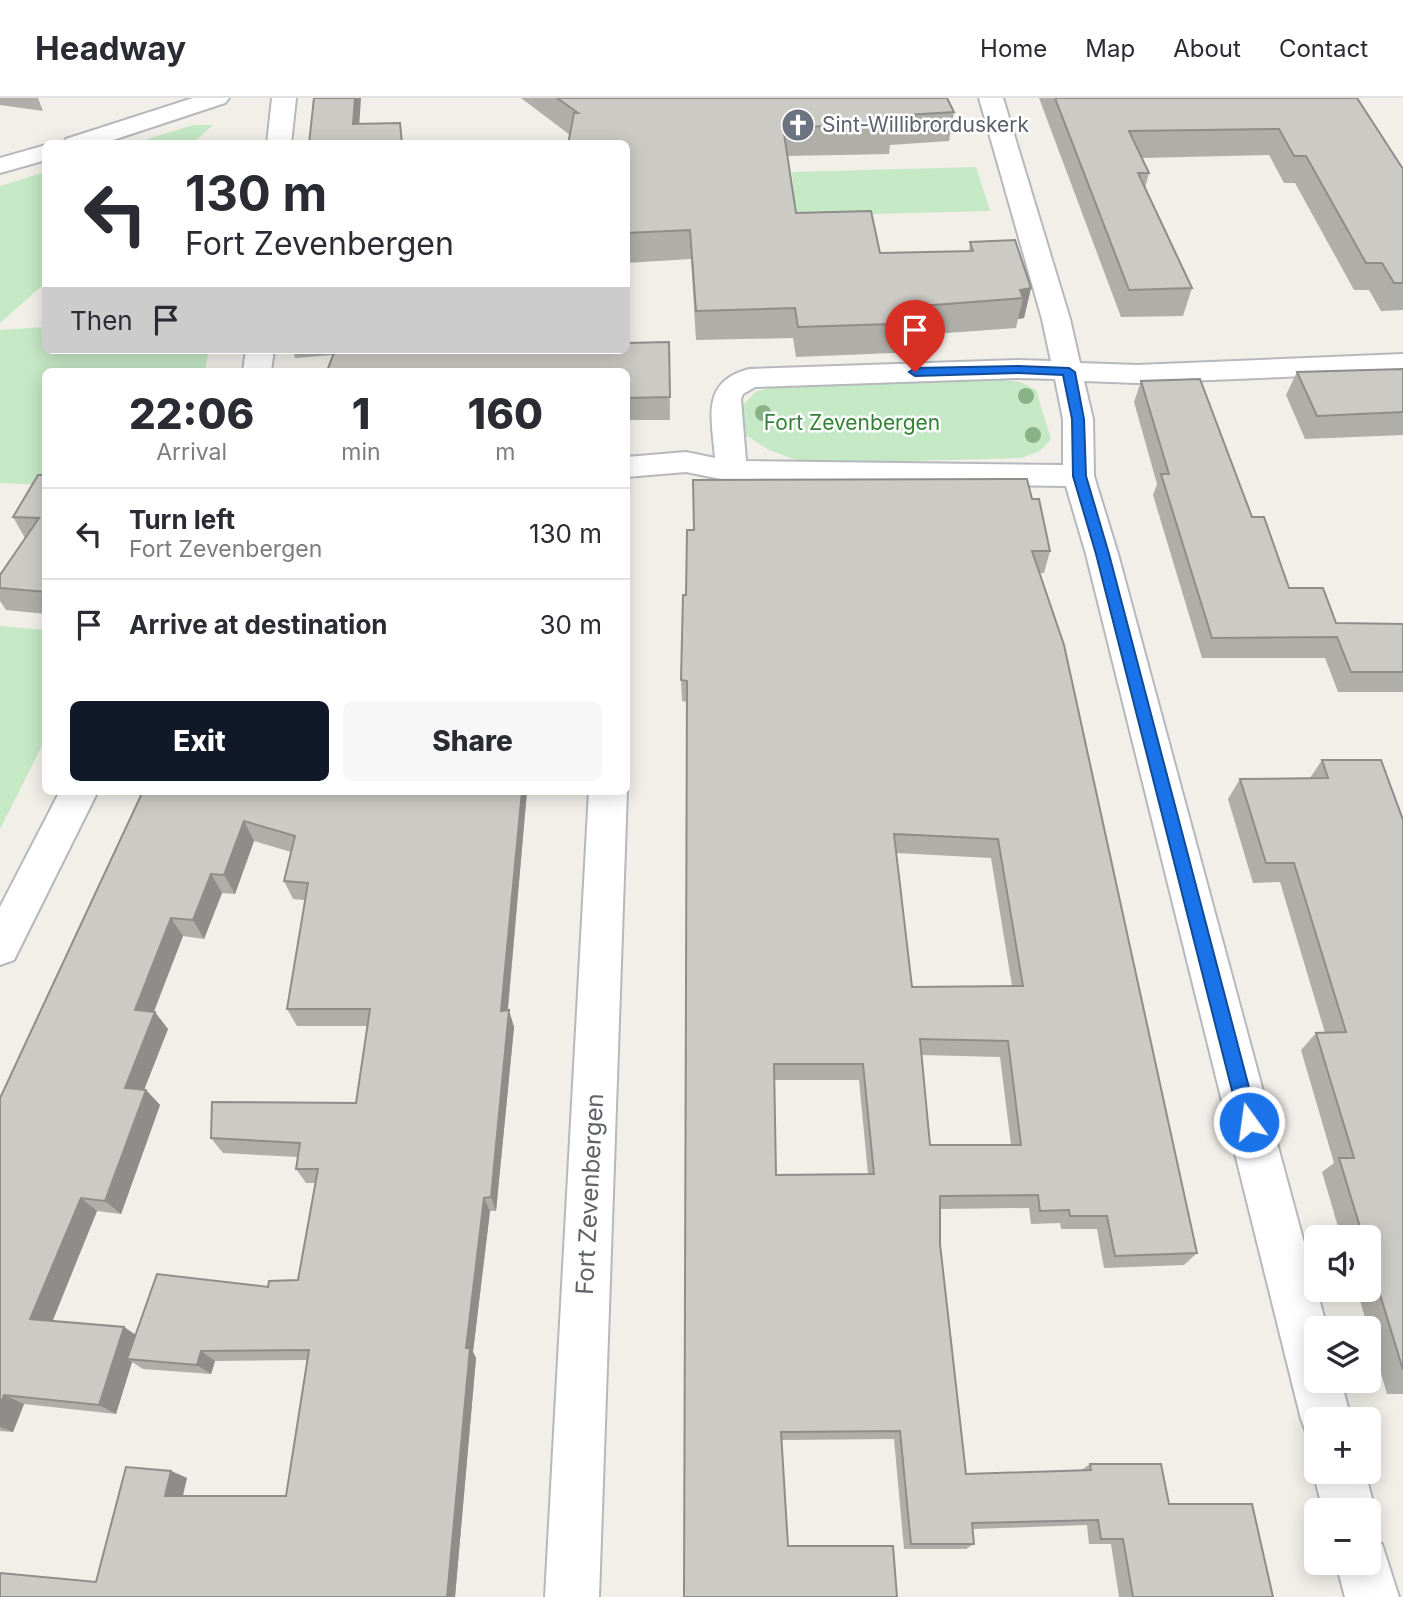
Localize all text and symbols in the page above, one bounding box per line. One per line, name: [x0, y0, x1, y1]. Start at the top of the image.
text: Headway: [35, 28, 186, 68]
text: Home: [980, 34, 1047, 63]
text: Map: [1085, 34, 1135, 63]
text: About: [1173, 34, 1241, 63]
text: Contact: [1279, 34, 1368, 63]
church icon: Sint-Willibrorduskerk: [779, 106, 817, 144]
place label: Sint-Willibrorduskerk: [822, 112, 1030, 137]
text: 130 m: [185, 164, 327, 223]
icon: left: [70, 168, 161, 259]
text: Fort Zevenbergen: [185, 224, 454, 263]
pin: [885, 300, 945, 372]
icon: arrive: [147, 301, 185, 339]
text: Then: [70, 305, 133, 336]
icon: arrive: [896, 311, 934, 349]
text: 22:06: [129, 388, 254, 439]
text: 1: [352, 388, 370, 439]
text: 160: [468, 388, 543, 439]
park label: Fort Zevenbergen: [764, 410, 940, 435]
text: Arrival: [156, 438, 227, 466]
text: min: [341, 438, 381, 466]
text: m: [495, 438, 515, 466]
text: Turn left: [129, 504, 235, 535]
icon: left: [70, 515, 108, 553]
text: 130 m: [529, 518, 602, 549]
text: Fort Zevenbergen: [129, 535, 322, 563]
icon: arrive: [70, 606, 108, 644]
text: Arrive at destination: [129, 609, 388, 640]
text: 30 m: [539, 609, 602, 640]
button: Exit: [70, 701, 329, 781]
button: Share: [343, 701, 602, 781]
position arrow: [1212, 1085, 1286, 1159]
street label: Fort Zevenbergen: [570, 1093, 609, 1295]
map controls: [1304, 1225, 1381, 1575]
button: sound: [1304, 1225, 1381, 1302]
button: layers: [1304, 1316, 1381, 1393]
button: +: [1304, 1407, 1381, 1484]
button: −: [1304, 1498, 1381, 1575]

